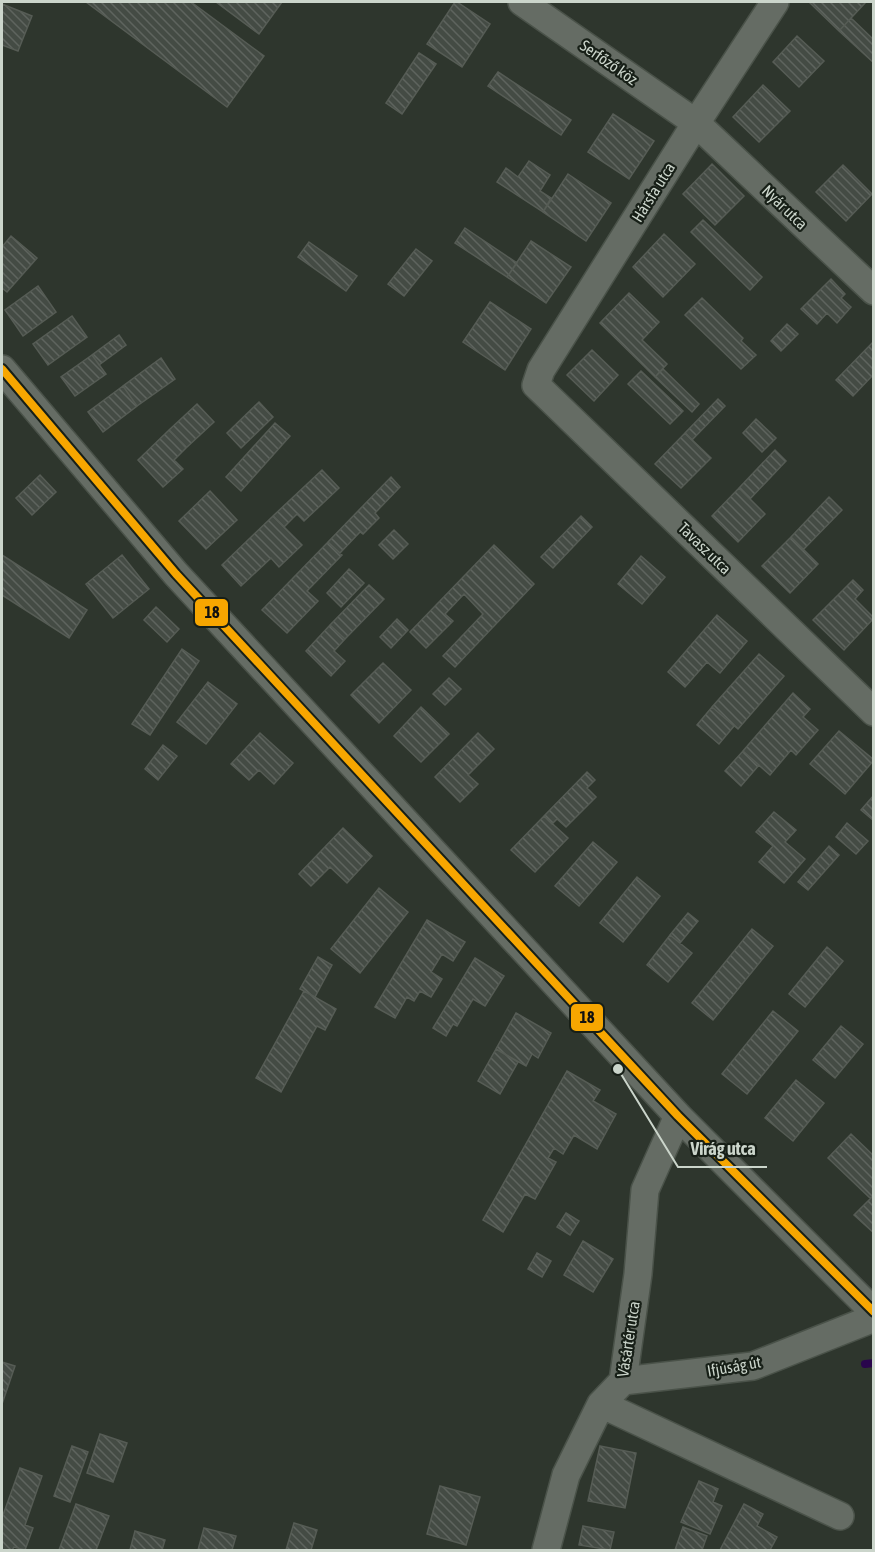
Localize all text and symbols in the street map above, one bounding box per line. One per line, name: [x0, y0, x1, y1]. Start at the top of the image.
street label: Serfőző köz: [577, 36, 641, 88]
street label: Hársfa utca: [628, 159, 678, 225]
street label: Nyár utca: [758, 181, 811, 234]
street label: Tavasz utca: [675, 518, 735, 578]
line badge: 18: [194, 598, 229, 627]
text: 18: [204, 603, 220, 621]
line badge: 18: [570, 1003, 604, 1032]
text: 18: [579, 1008, 595, 1026]
callout: Virág utca: [678, 1131, 767, 1167]
text: Virág utca: [689, 1138, 756, 1159]
street label: Vásártér utca: [613, 1300, 643, 1378]
street label: Ifjúság út: [706, 1352, 763, 1381]

